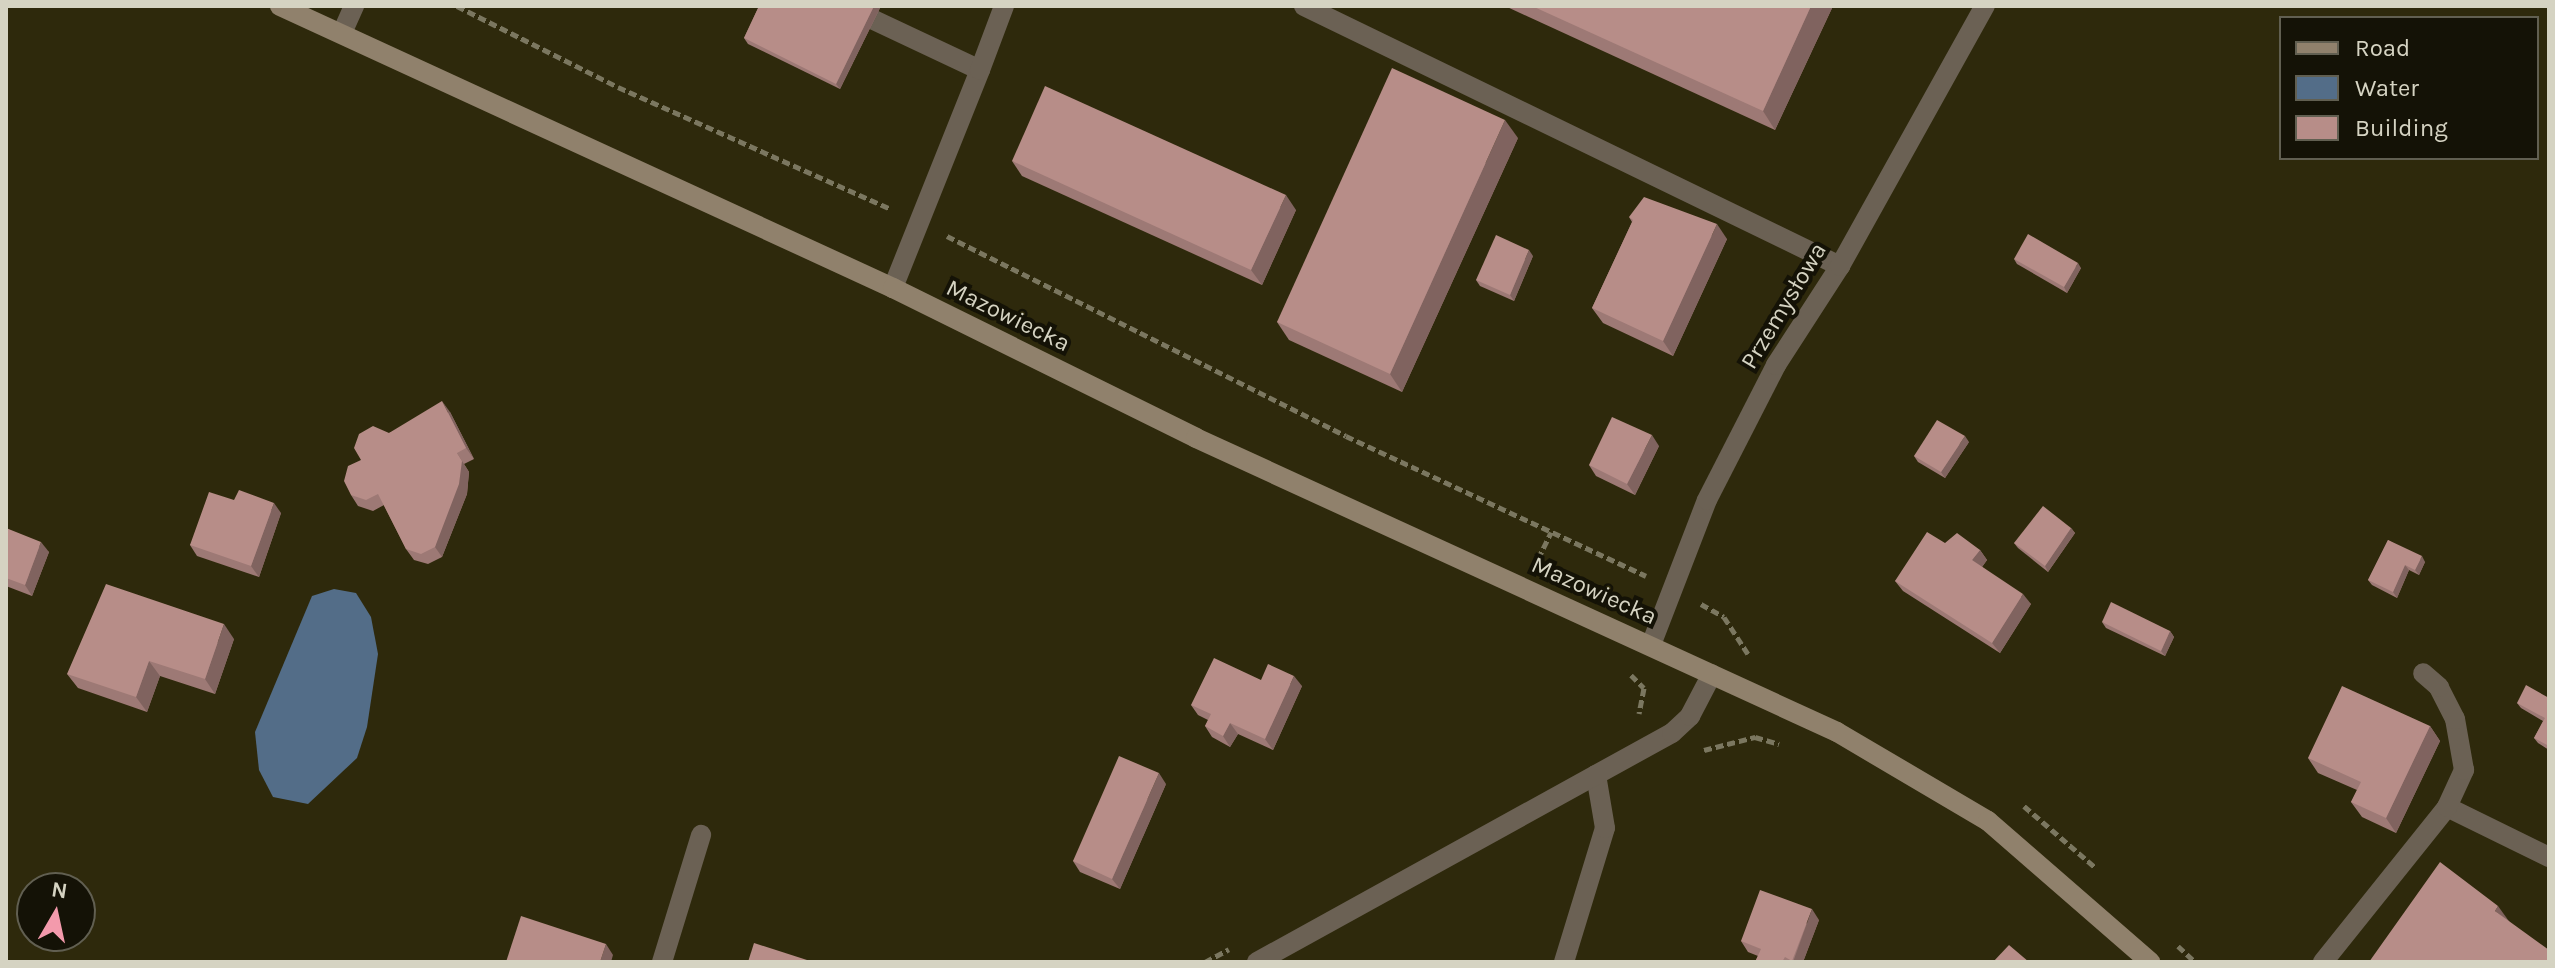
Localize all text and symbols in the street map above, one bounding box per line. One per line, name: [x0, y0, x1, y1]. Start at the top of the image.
legend: [2279, 16, 2539, 160]
text: Road: [2355, 34, 2410, 62]
text: Water: [2355, 74, 2419, 102]
text: Building: [2355, 114, 2448, 142]
street label: Przemysłowa: [1735, 238, 1833, 374]
street label: Mazowiecka: [941, 274, 1075, 358]
street label: Mazowiecka: [1527, 551, 1661, 631]
north arrow: [16, 872, 96, 952]
text: N: [50, 876, 69, 904]

